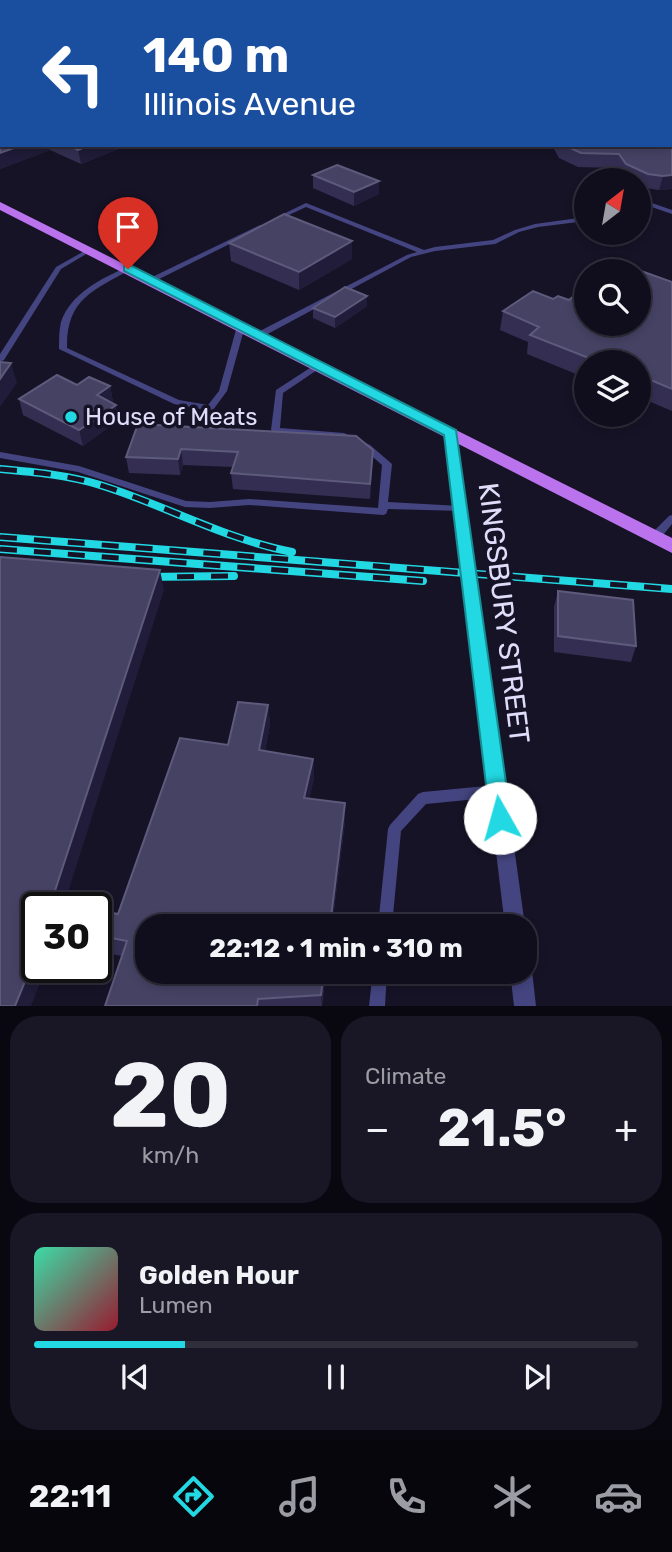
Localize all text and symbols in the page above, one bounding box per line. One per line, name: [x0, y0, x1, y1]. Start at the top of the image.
text: 140 m: [143, 26, 289, 84]
icon: left: [28, 28, 119, 119]
text: Illinois Avenue: [143, 85, 356, 123]
north arrow: [574, 168, 651, 245]
map controls: [574, 168, 651, 427]
pin: [98, 197, 158, 269]
icon: arrive: [109, 208, 147, 246]
button: search: [574, 259, 651, 336]
button: layers: [574, 350, 651, 427]
place label: House of Meats: [85, 403, 257, 431]
marker: House of Meats: [63, 409, 79, 425]
street label: KINGSBURY STREET: [472, 481, 536, 745]
position arrow: [463, 781, 537, 855]
speed limit sign: 30: [21, 892, 112, 983]
text: 22:12 · 1 min · 310 m: [209, 933, 463, 964]
text: 20: [110, 1041, 231, 1149]
text: Climate: [365, 1062, 446, 1090]
text: 21.5°: [437, 1097, 567, 1159]
text: −: [365, 1106, 390, 1152]
text: +: [614, 1106, 638, 1152]
text: km/h: [142, 1141, 199, 1169]
text: Golden Hour: [139, 1260, 299, 1291]
text: Lumen: [139, 1291, 213, 1319]
icon: previous: [116, 1358, 154, 1396]
icon: pause: [317, 1358, 355, 1396]
icon: next: [518, 1358, 556, 1396]
icon: directions: [169, 1472, 218, 1521]
icon: music: [275, 1472, 324, 1521]
icon: phone: [382, 1472, 431, 1521]
icon: climate: [488, 1472, 537, 1521]
icon: car: [594, 1472, 643, 1521]
text: 22:11: [29, 1477, 111, 1515]

